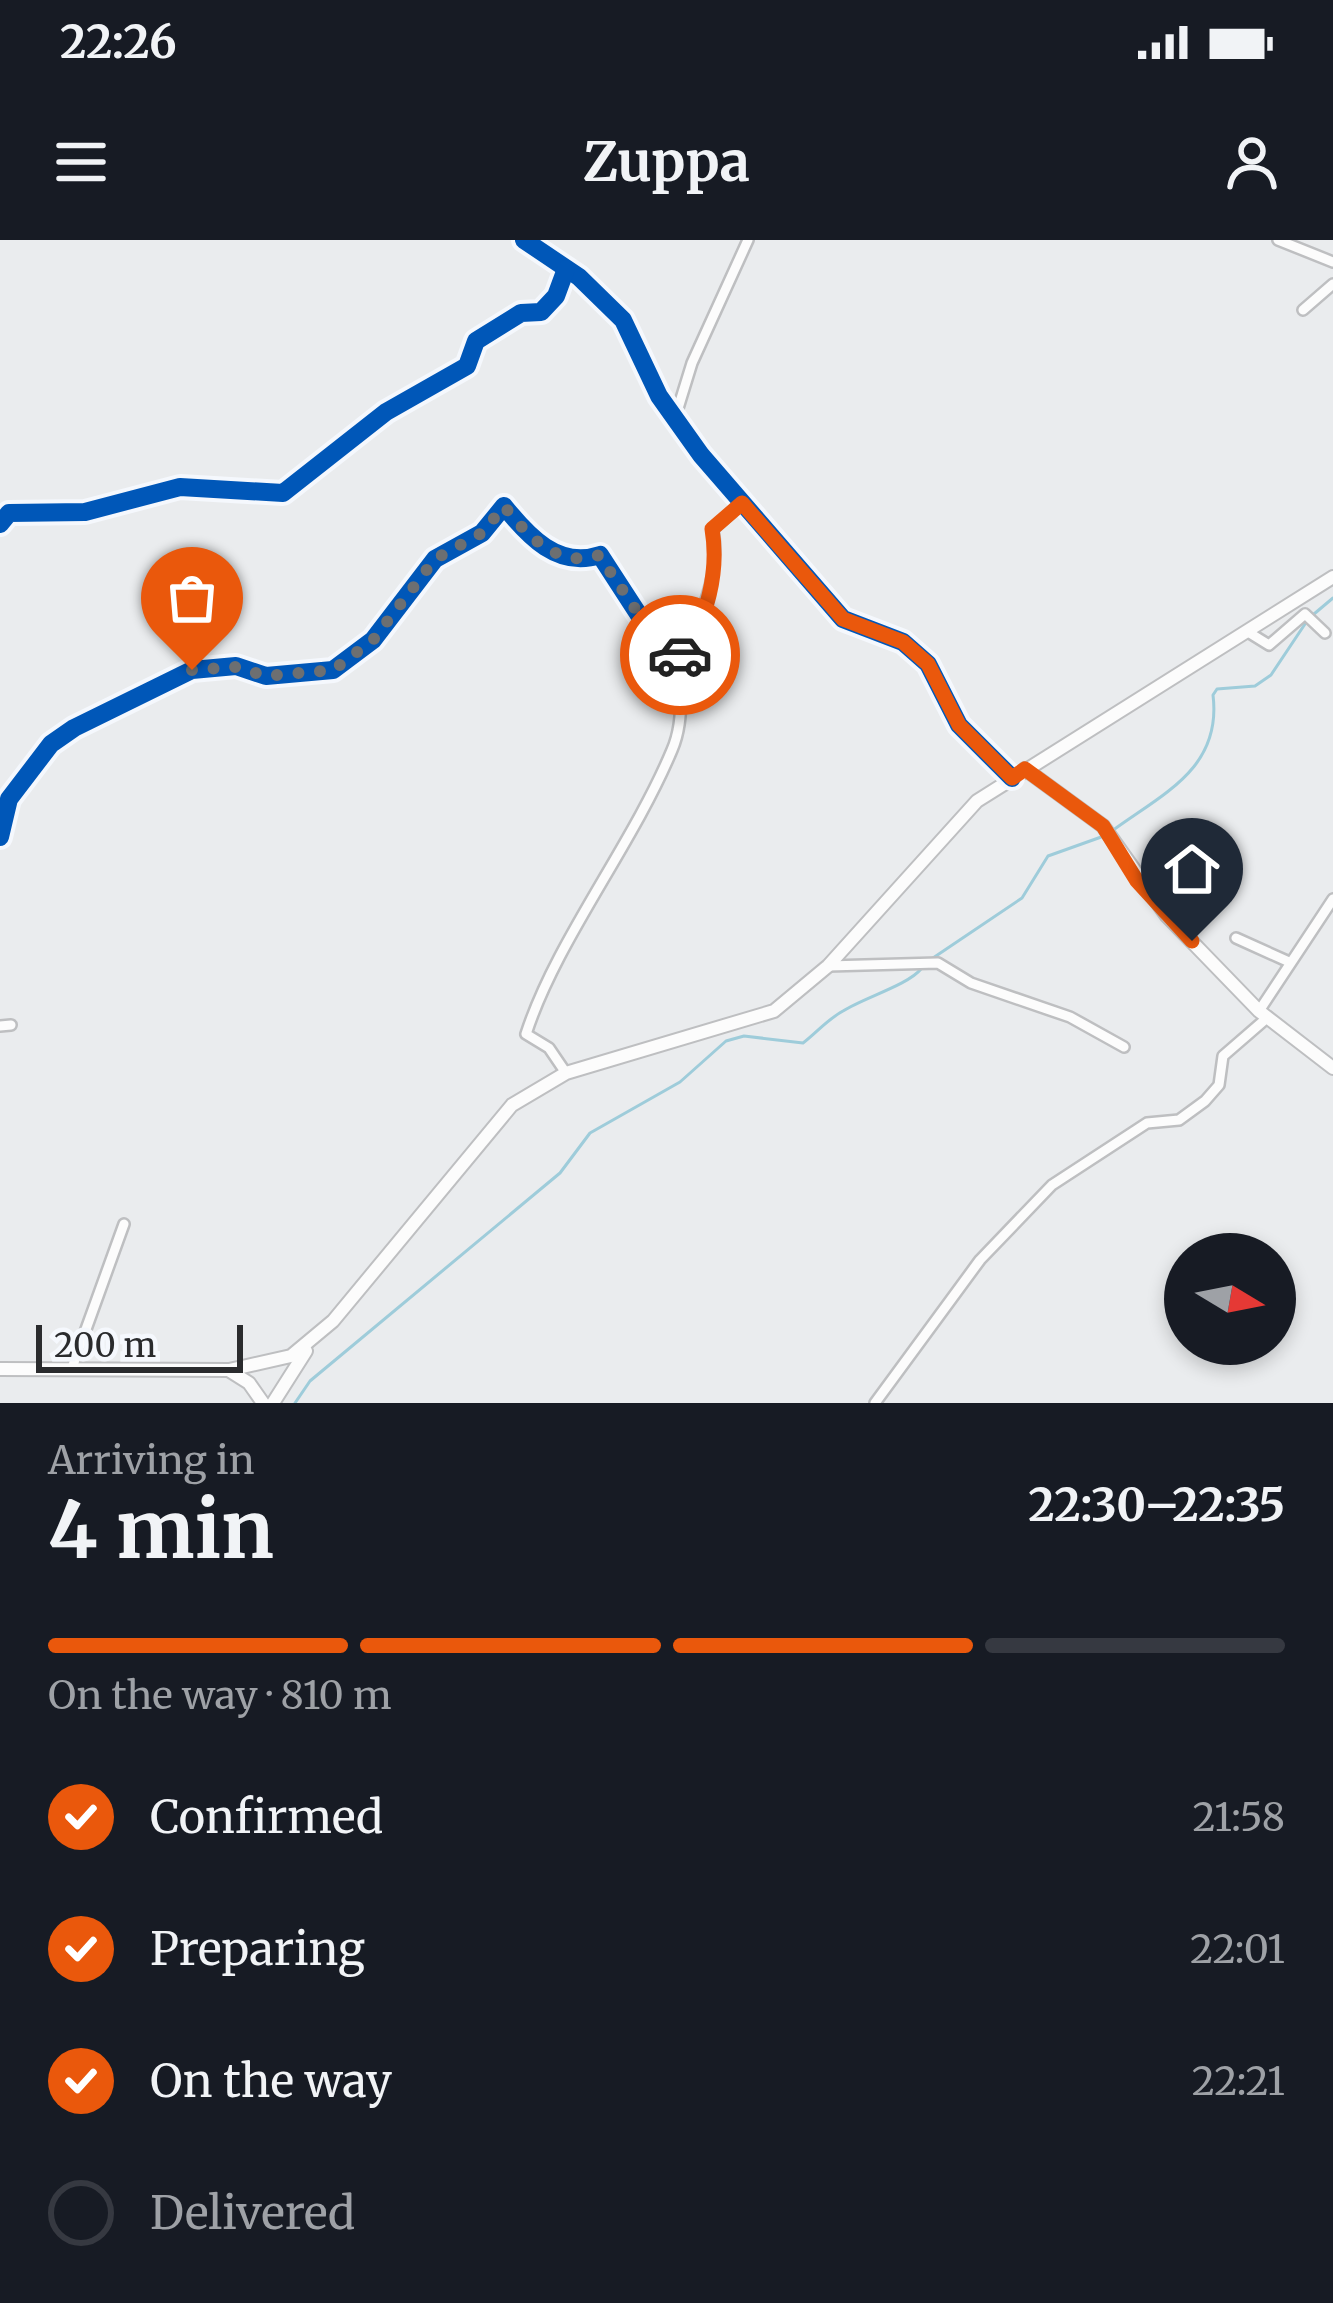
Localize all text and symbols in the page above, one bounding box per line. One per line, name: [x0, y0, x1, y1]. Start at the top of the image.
text: 22:26: [60, 14, 177, 70]
text: Zuppa: [583, 128, 750, 196]
icon: menu: [48, 129, 114, 195]
icon: person: [1219, 129, 1285, 195]
pin: [141, 547, 243, 670]
icon: bag: [159, 565, 225, 631]
courier: [620, 595, 740, 715]
icon: car: [647, 622, 713, 688]
pin: [1141, 818, 1243, 941]
icon: home: [1159, 836, 1225, 902]
north arrow: [1164, 1233, 1296, 1365]
map controls: [1164, 1233, 1296, 1365]
scale bar: [36, 1319, 243, 1372]
text: 200 m: [54, 1325, 156, 1366]
text: Arriving in: [48, 1436, 255, 1485]
text: 22:30–22:35: [1028, 1477, 1285, 1533]
text: 4 min: [48, 1481, 274, 1579]
text: On the way · 810 m: [48, 1671, 392, 1720]
icon: check: [48, 1784, 114, 1850]
text: Confirmed: [150, 1789, 383, 1845]
text: 21:58: [1193, 1793, 1285, 1842]
icon: check: [48, 1916, 114, 1982]
text: Preparing: [150, 1921, 365, 1977]
text: 22:01: [1190, 1925, 1285, 1974]
icon: check: [48, 2048, 114, 2114]
text: On the way: [150, 2053, 392, 2109]
text: 22:21: [1192, 2057, 1285, 2106]
text: Delivered: [150, 2185, 355, 2241]

